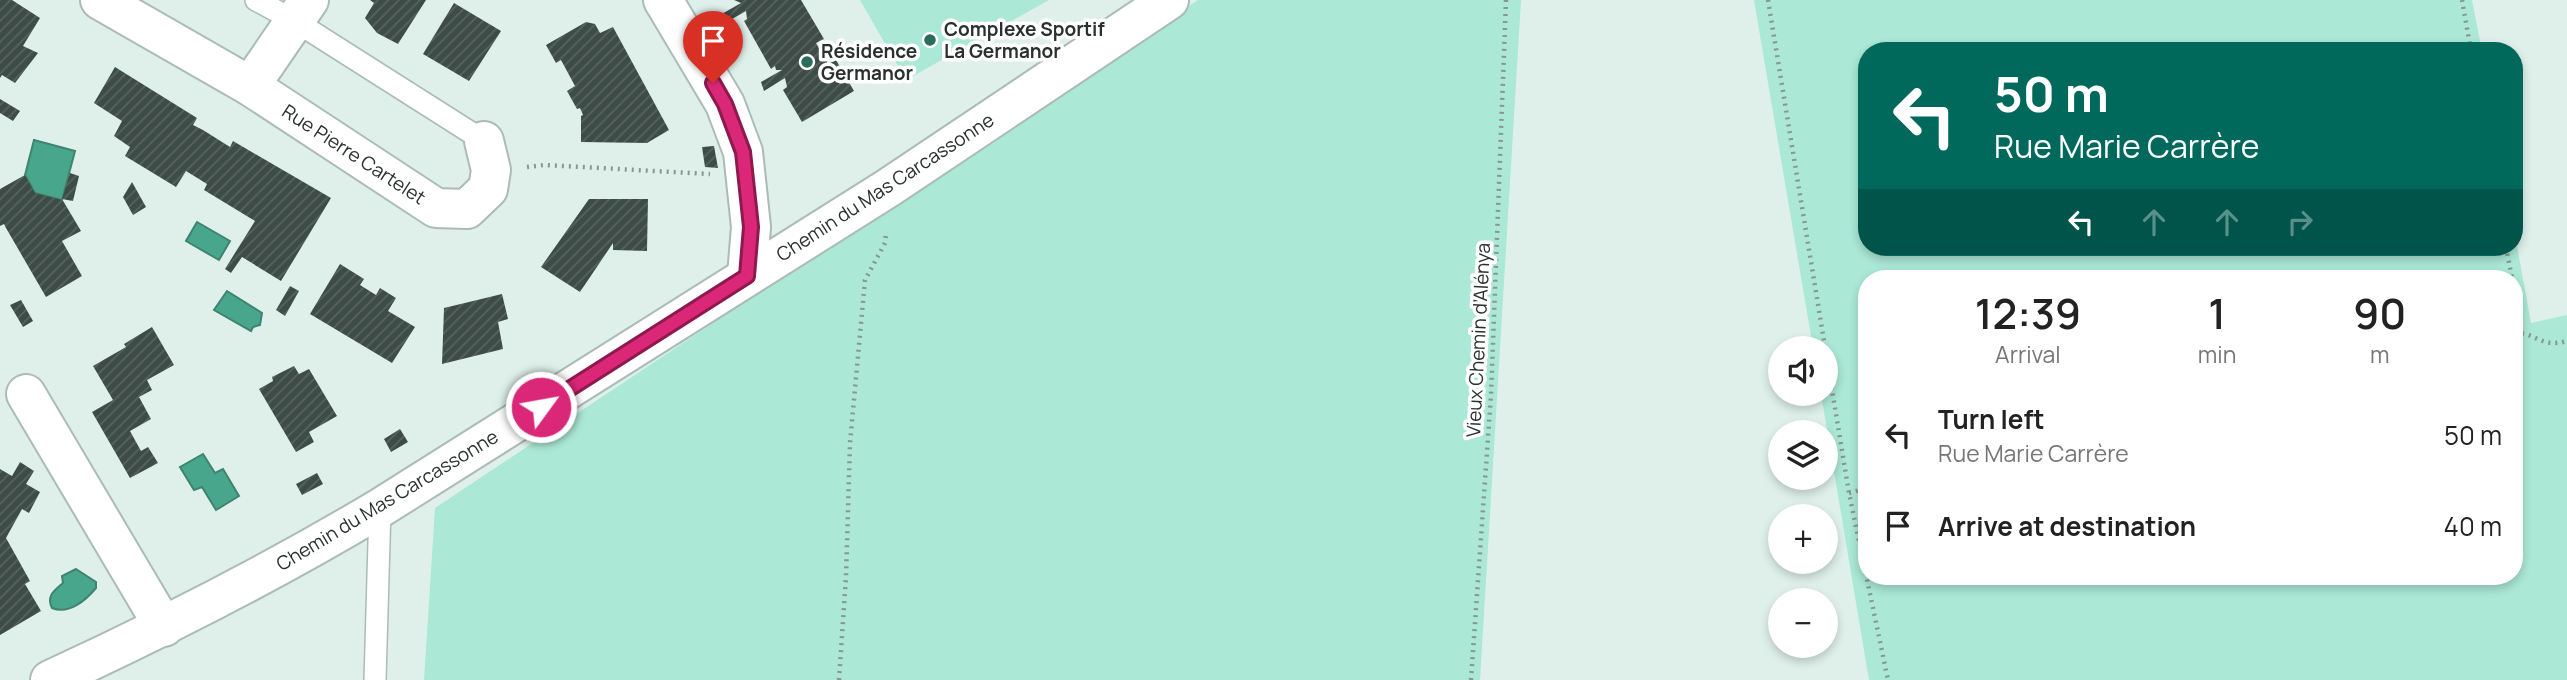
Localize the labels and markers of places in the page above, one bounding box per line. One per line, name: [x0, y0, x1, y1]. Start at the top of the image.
pin: [683, 11, 743, 83]
place label: Complexe Sportif La Germanor: [944, 16, 1105, 64]
marker: Complexe Sportif La Germanor: [922, 32, 938, 48]
place label: Résidence Germanor: [821, 38, 917, 86]
marker: Résidence Germanor: [799, 54, 815, 70]

